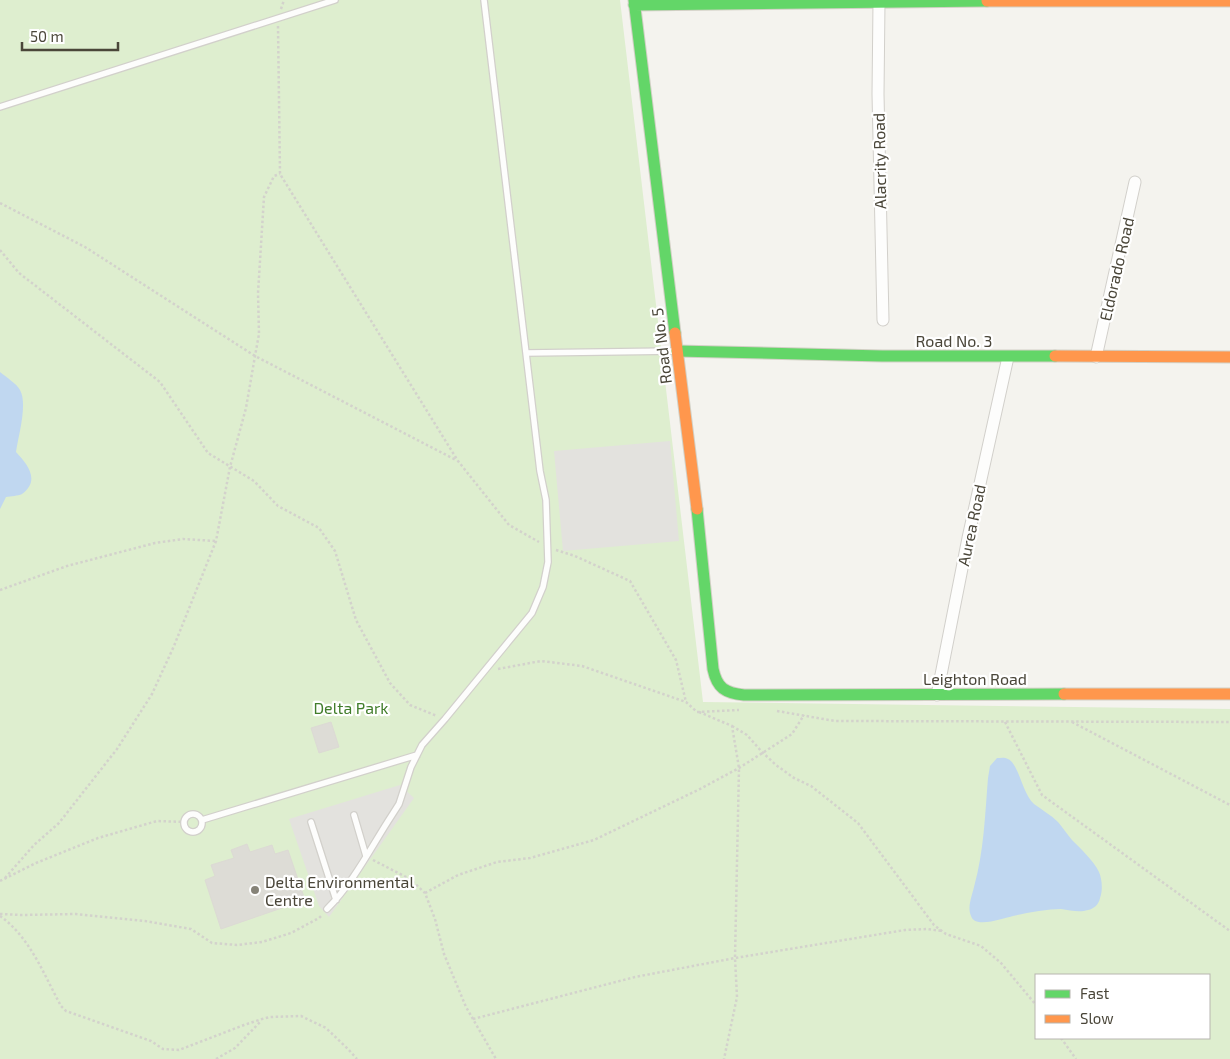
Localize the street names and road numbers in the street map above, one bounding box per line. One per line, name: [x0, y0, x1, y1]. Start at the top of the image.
street label: Alacrity Road: [869, 113, 889, 209]
street label: Eldorado Road: [1095, 215, 1137, 323]
street label: Road No. 5: [647, 307, 675, 385]
street label: Road No. 3: [916, 331, 992, 350]
street label: Aurea Road: [953, 482, 989, 568]
street label: Leighton Road: [923, 669, 1027, 688]

